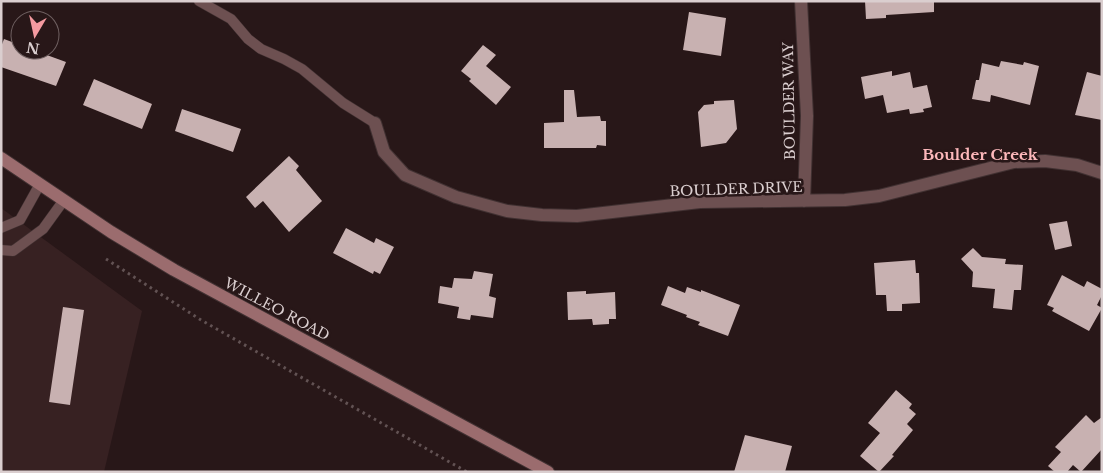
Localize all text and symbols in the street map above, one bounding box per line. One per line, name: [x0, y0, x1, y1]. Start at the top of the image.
north arrow: [10, 10, 60, 60]
text: N: [25, 38, 41, 58]
street label: BOULDER WAY: [779, 41, 799, 160]
district label: Boulder Creek: [922, 145, 1039, 164]
street label: BOULDER DRIVE: [669, 178, 803, 200]
street label: WILLEO ROAD: [220, 273, 333, 344]

